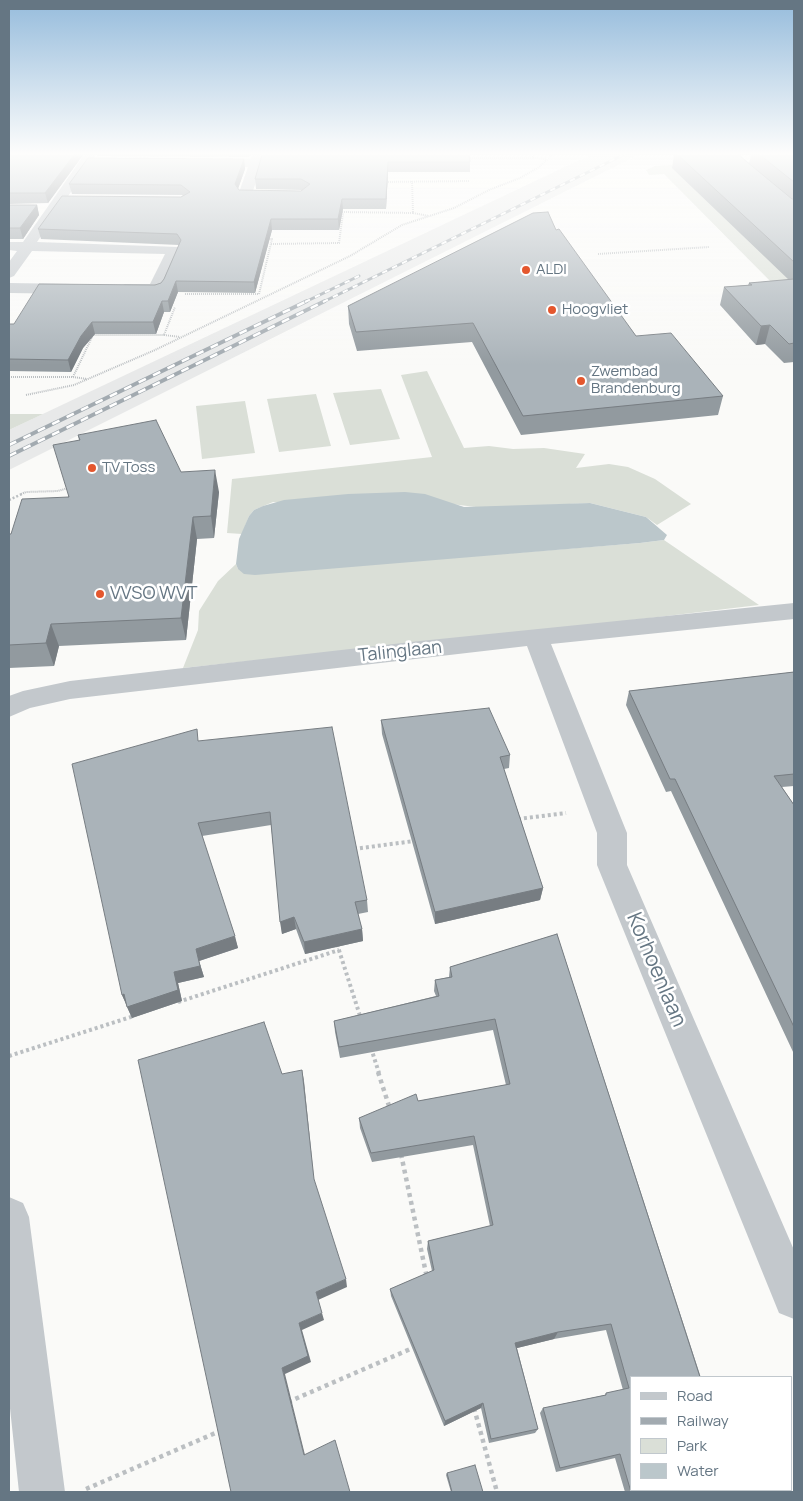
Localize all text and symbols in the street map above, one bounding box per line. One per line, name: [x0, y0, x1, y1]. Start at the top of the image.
place label: ALDI: [536, 261, 567, 279]
marker: ALDI: [520, 264, 532, 276]
place label: Hoogvliet: [562, 301, 628, 319]
marker: Hoogvliet: [546, 304, 558, 316]
place label: Zwembad Brandenburg: [591, 363, 681, 398]
marker: Zwembad Brandenburg: [575, 375, 587, 387]
place label: TV Toss: [102, 459, 155, 477]
marker: TV Toss: [86, 462, 98, 474]
place label: VVSO WVT: [110, 583, 198, 605]
marker: VVSO WVT: [94, 588, 106, 600]
street label: Talinglaan: [357, 637, 443, 667]
street label: Korhoenlaan: [621, 909, 691, 1031]
legend: [630, 1376, 793, 1491]
text: Road: [677, 1385, 713, 1406]
text: Railway: [677, 1410, 729, 1431]
text: Park: [677, 1435, 707, 1456]
text: Water: [677, 1460, 719, 1481]

